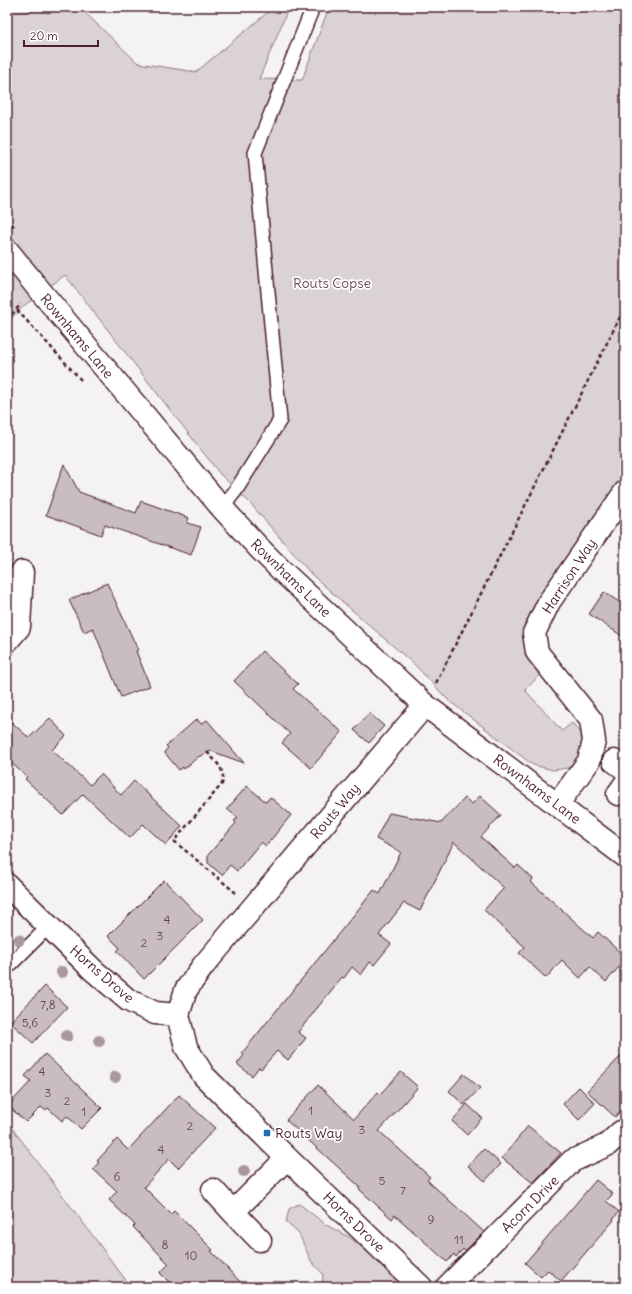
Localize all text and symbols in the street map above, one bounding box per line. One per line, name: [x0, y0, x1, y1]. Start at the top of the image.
scale bar: [24, 22, 98, 48]
text: 20 m: [30, 28, 58, 43]
park label: Routs Copse: [293, 274, 371, 292]
street label: Rownhams Lane: [36, 290, 118, 382]
street label: Rownhams Lane: [247, 535, 335, 621]
street label: Harrison Way: [538, 535, 600, 617]
street label: Rownhams Lane: [490, 750, 584, 828]
street label: Routs Way: [306, 779, 364, 843]
house number: 4: [164, 912, 171, 927]
house number: 3: [157, 928, 164, 943]
house number: 2: [141, 935, 148, 950]
street label: Horns Drove: [66, 941, 138, 1007]
house number: 7,8: [40, 997, 56, 1012]
house number: 5,6: [22, 1015, 38, 1030]
house number: 4: [39, 1064, 46, 1079]
house number: 3: [45, 1085, 52, 1100]
house number: 2: [64, 1093, 71, 1108]
house number: 1: [309, 1103, 313, 1118]
house number: 1: [82, 1104, 86, 1119]
house number: 2: [187, 1118, 194, 1133]
house number: 3: [359, 1122, 366, 1137]
place label: Routs Way: [275, 1124, 342, 1142]
marker: Routs Way: [262, 1128, 272, 1138]
house number: 4: [158, 1142, 165, 1157]
house number: 6: [114, 1169, 121, 1184]
street label: Acorn Drive: [497, 1171, 563, 1237]
house number: 5: [379, 1173, 386, 1188]
house number: 7: [400, 1183, 406, 1198]
street label: Horns Drove: [319, 1188, 389, 1256]
house number: 9: [428, 1212, 435, 1227]
house number: 11: [454, 1232, 464, 1247]
house number: 8: [162, 1237, 169, 1252]
house number: 10: [185, 1248, 197, 1263]

